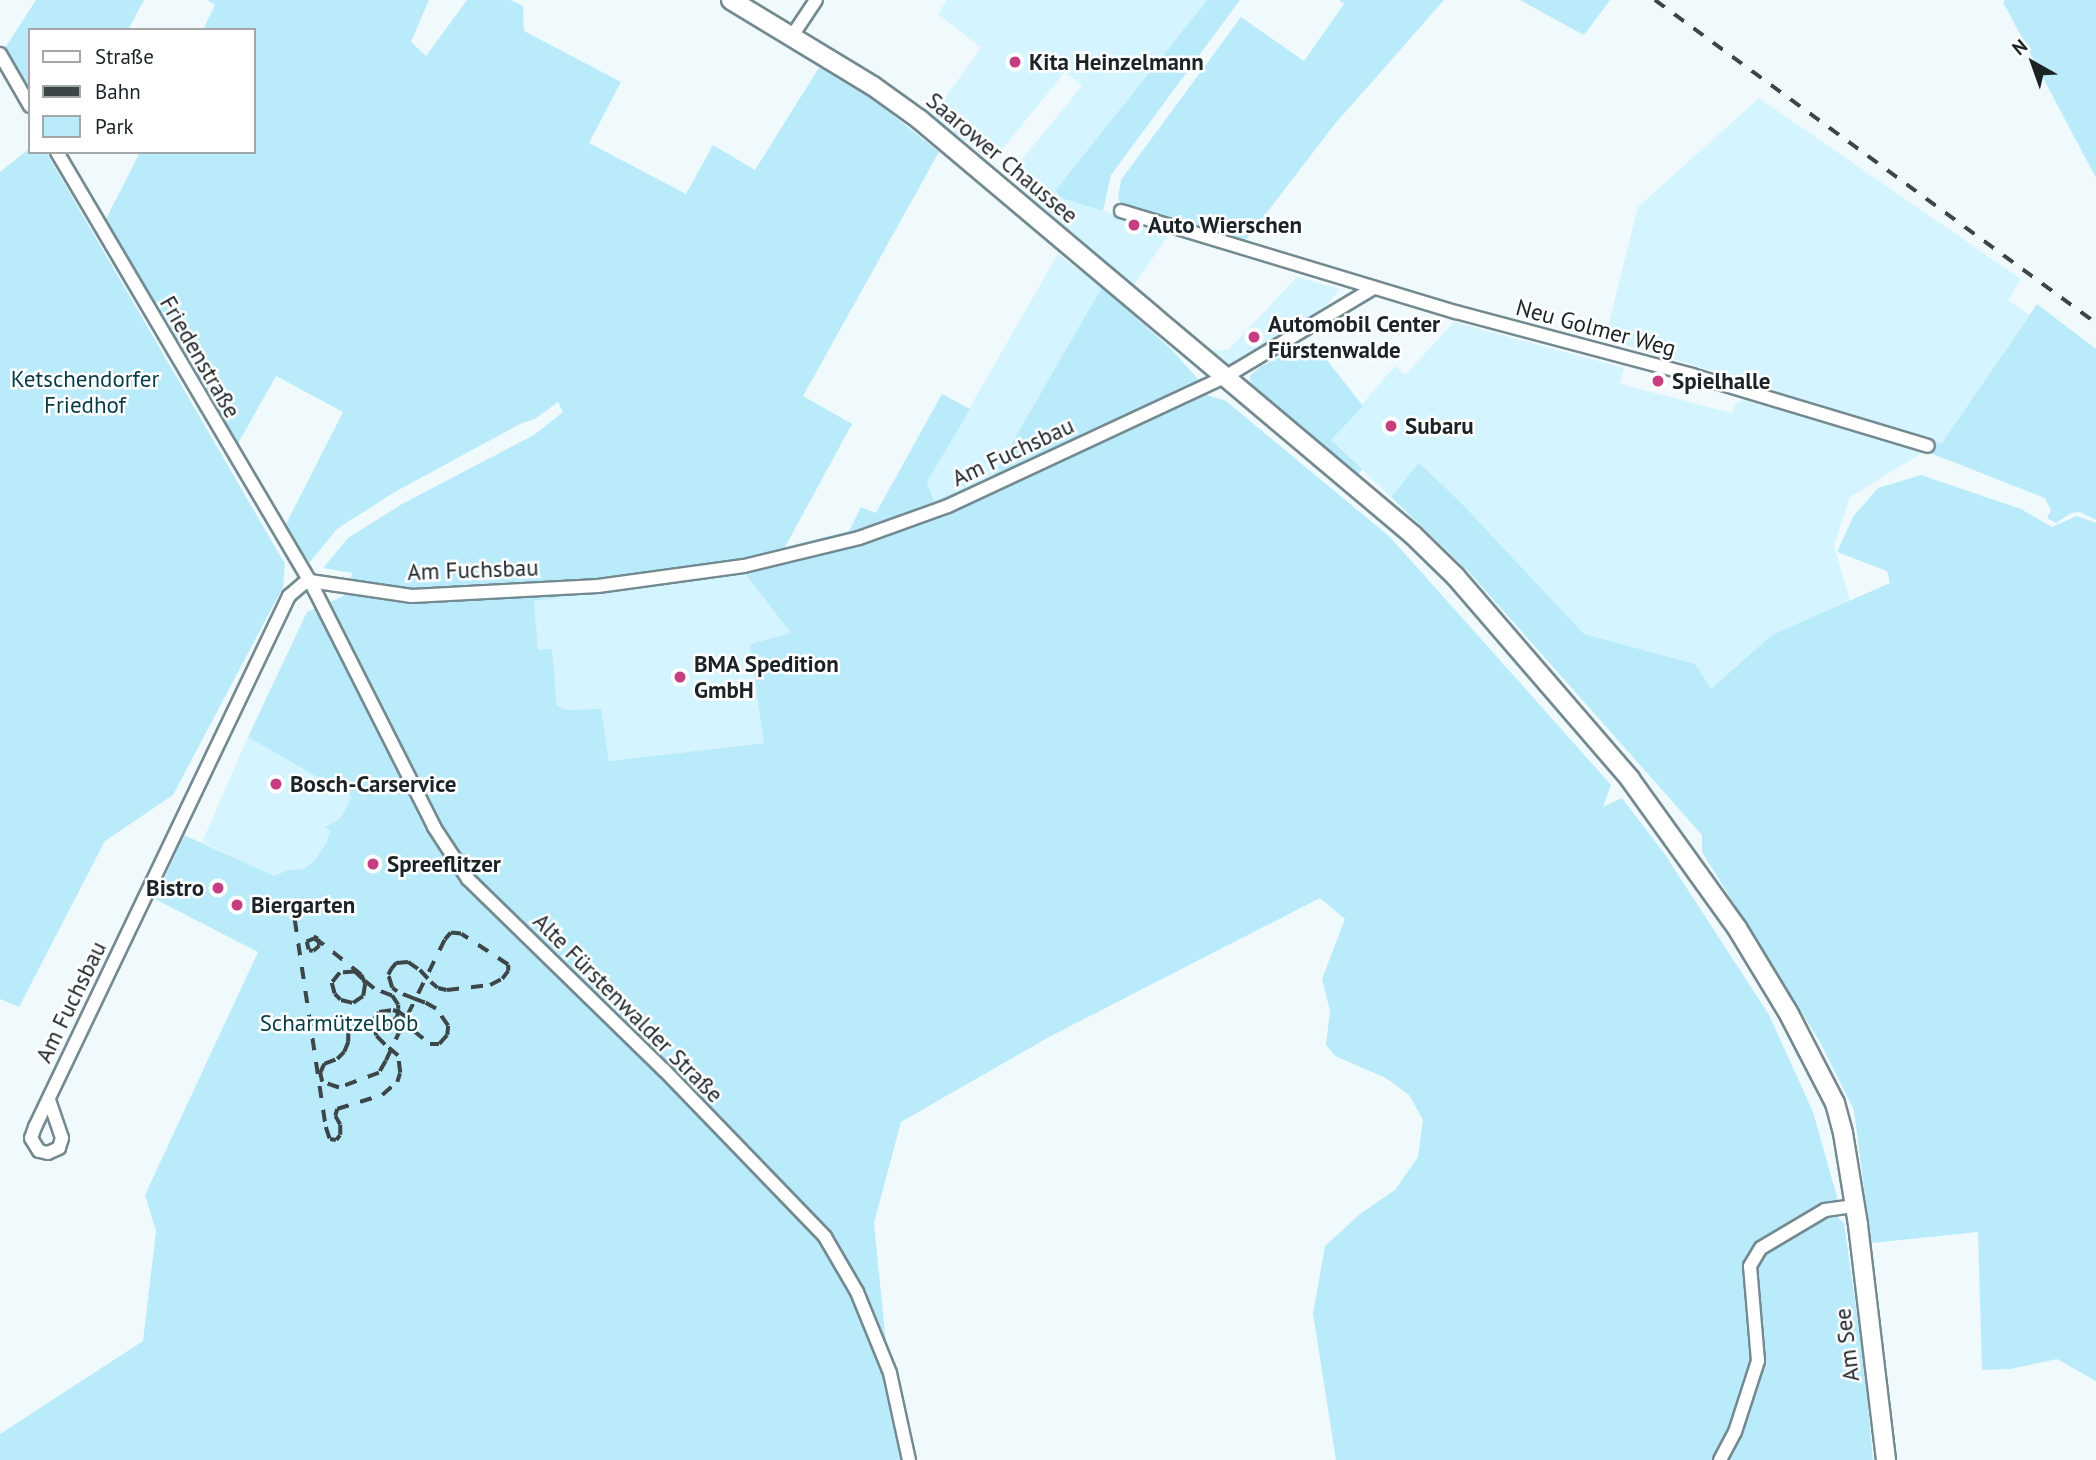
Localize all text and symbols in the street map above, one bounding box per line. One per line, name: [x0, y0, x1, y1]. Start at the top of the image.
legend: [28, 28, 256, 154]
north arrow: [1998, 28, 2068, 98]
text: N: [2007, 34, 2032, 60]
text: Straße: [95, 43, 154, 70]
place label: Kita Heinzelmann: [1029, 48, 1204, 76]
marker: Kita Heinzelmann: [1007, 54, 1023, 70]
text: Bahn: [95, 78, 141, 105]
street label: Saarower Chaussee: [921, 87, 1083, 229]
text: Park: [95, 113, 134, 140]
place label: Auto Wierschen: [1148, 211, 1303, 239]
marker: Auto Wierschen: [1126, 217, 1142, 233]
street label: Friedenstraße: [154, 291, 246, 423]
street label: Neu Golmer Weg: [1513, 293, 1679, 363]
place label: Automobil Center Fürstenwalde: [1268, 310, 1440, 364]
marker: Automobil Center Fürstenwalde: [1246, 329, 1262, 345]
park label: Ketschendorfer Friedhof: [11, 365, 159, 419]
place label: Spielhalle: [1672, 367, 1770, 395]
marker: Spielhalle: [1650, 373, 1666, 389]
street label: Am Fuchsbau: [948, 412, 1078, 492]
place label: Subaru: [1405, 412, 1474, 440]
marker: Subaru: [1383, 418, 1399, 434]
street label: Am Fuchsbau: [407, 554, 539, 586]
place label: BMA Spedition GmbH: [694, 650, 840, 704]
marker: BMA Spedition GmbH: [672, 669, 688, 685]
place label: Bosch-Carservice: [290, 770, 456, 798]
marker: Bosch-Carservice: [268, 776, 284, 792]
place label: Spreeflitzer: [387, 850, 501, 878]
marker: Spreeflitzer: [365, 856, 381, 872]
place label: Bistro: [146, 874, 204, 902]
marker: Bistro: [210, 880, 226, 896]
place label: Biergarten: [251, 891, 355, 919]
marker: Biergarten: [229, 897, 245, 913]
street label: Alte Fürstenwalder Straße: [527, 907, 729, 1109]
street label: Am Fuchsbau: [30, 937, 112, 1067]
park label: Scharmützelbob: [260, 1009, 418, 1037]
street label: Am See: [1829, 1307, 1865, 1383]

